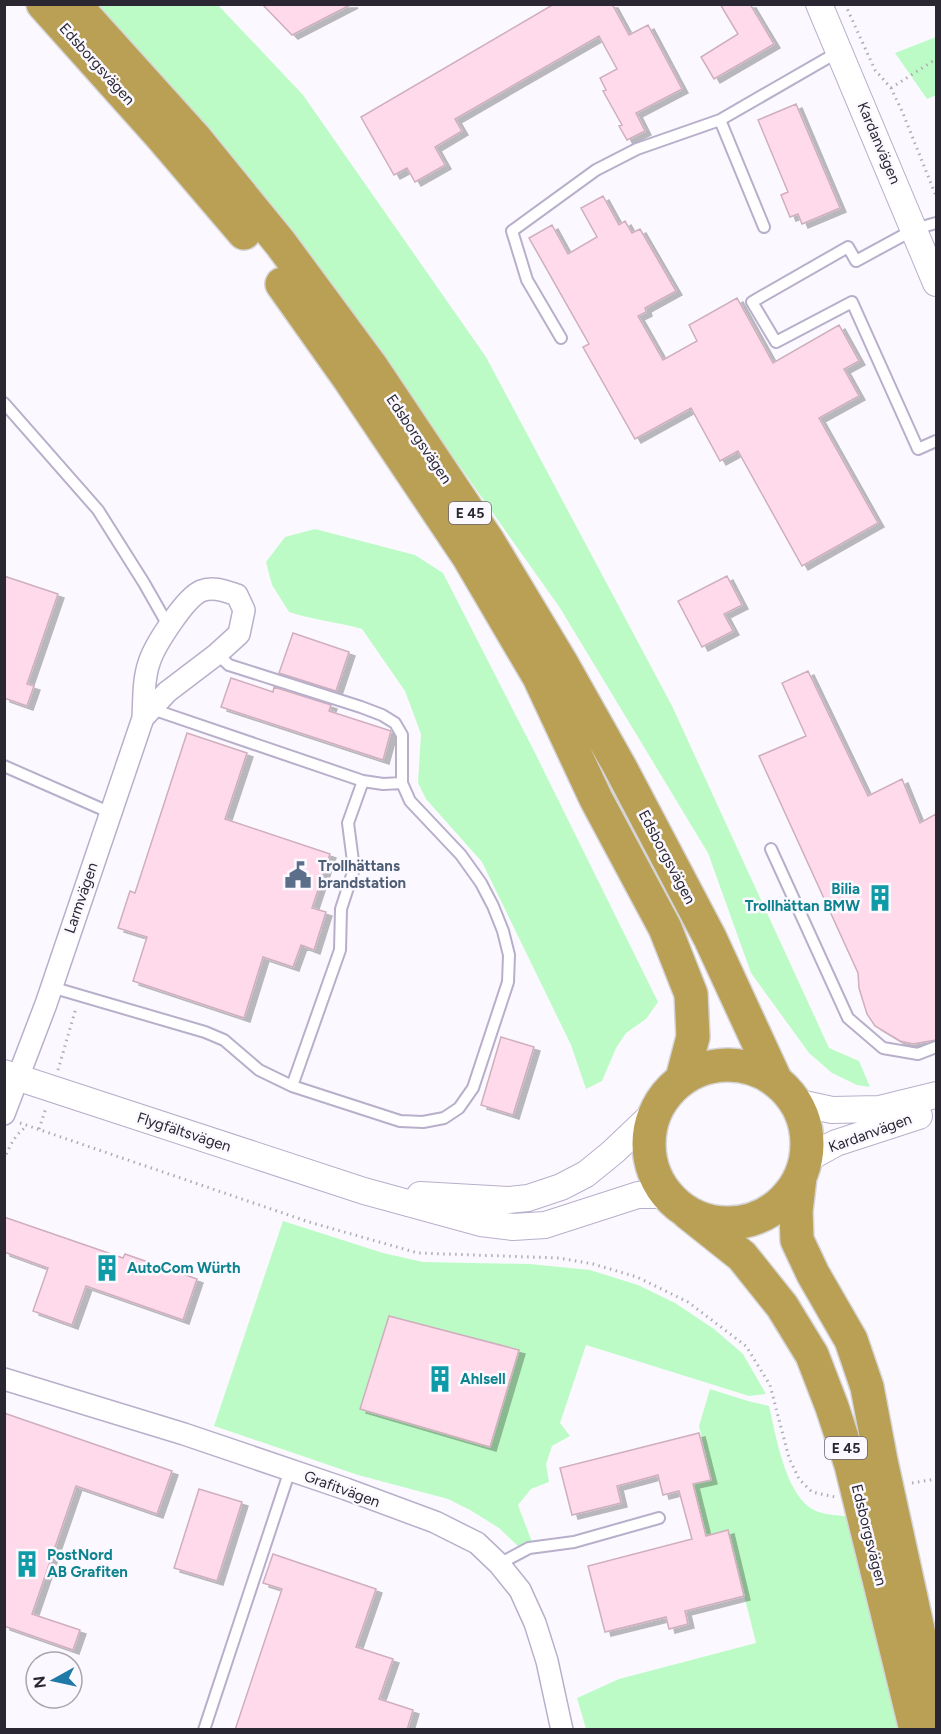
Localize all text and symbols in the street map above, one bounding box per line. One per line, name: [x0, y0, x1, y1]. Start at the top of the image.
street label: Edsborgsvägen: [56, 19, 138, 109]
street label: Kardanvägen: [854, 99, 904, 187]
street label: Edsborgsvägen: [383, 391, 455, 487]
road number: E 45: [449, 502, 491, 524]
street label: Edsborgsvägen: [635, 807, 699, 907]
place label: Trollhättans brandstation: [318, 857, 406, 892]
street label: Larmvägen: [60, 860, 102, 936]
public building icon: Trollhättans brandstation: [283, 860, 313, 890]
place label: Bilia Trollhättan BMW: [745, 880, 860, 915]
building icon: Bilia Trollhättan BMW: [865, 883, 895, 913]
street label: Flygfältsvägen: [135, 1108, 233, 1156]
street label: Kardanvägen: [826, 1110, 914, 1156]
building icon: AutoCom Würth: [92, 1253, 122, 1283]
place label: AutoCom Würth: [127, 1259, 240, 1277]
building icon: Ahlsell: [425, 1364, 455, 1394]
place label: Ahlsell: [460, 1370, 506, 1388]
road number: E 45: [825, 1437, 867, 1459]
street label: Grafitvägen: [302, 1467, 382, 1511]
street label: Edsborgsvägen: [848, 1482, 890, 1588]
place label: PostNord AB Grafiten: [47, 1546, 128, 1581]
building icon: PostNord AB Grafiten: [12, 1549, 42, 1579]
north arrow: [24, 1650, 84, 1710]
text: N: [29, 1675, 50, 1689]

